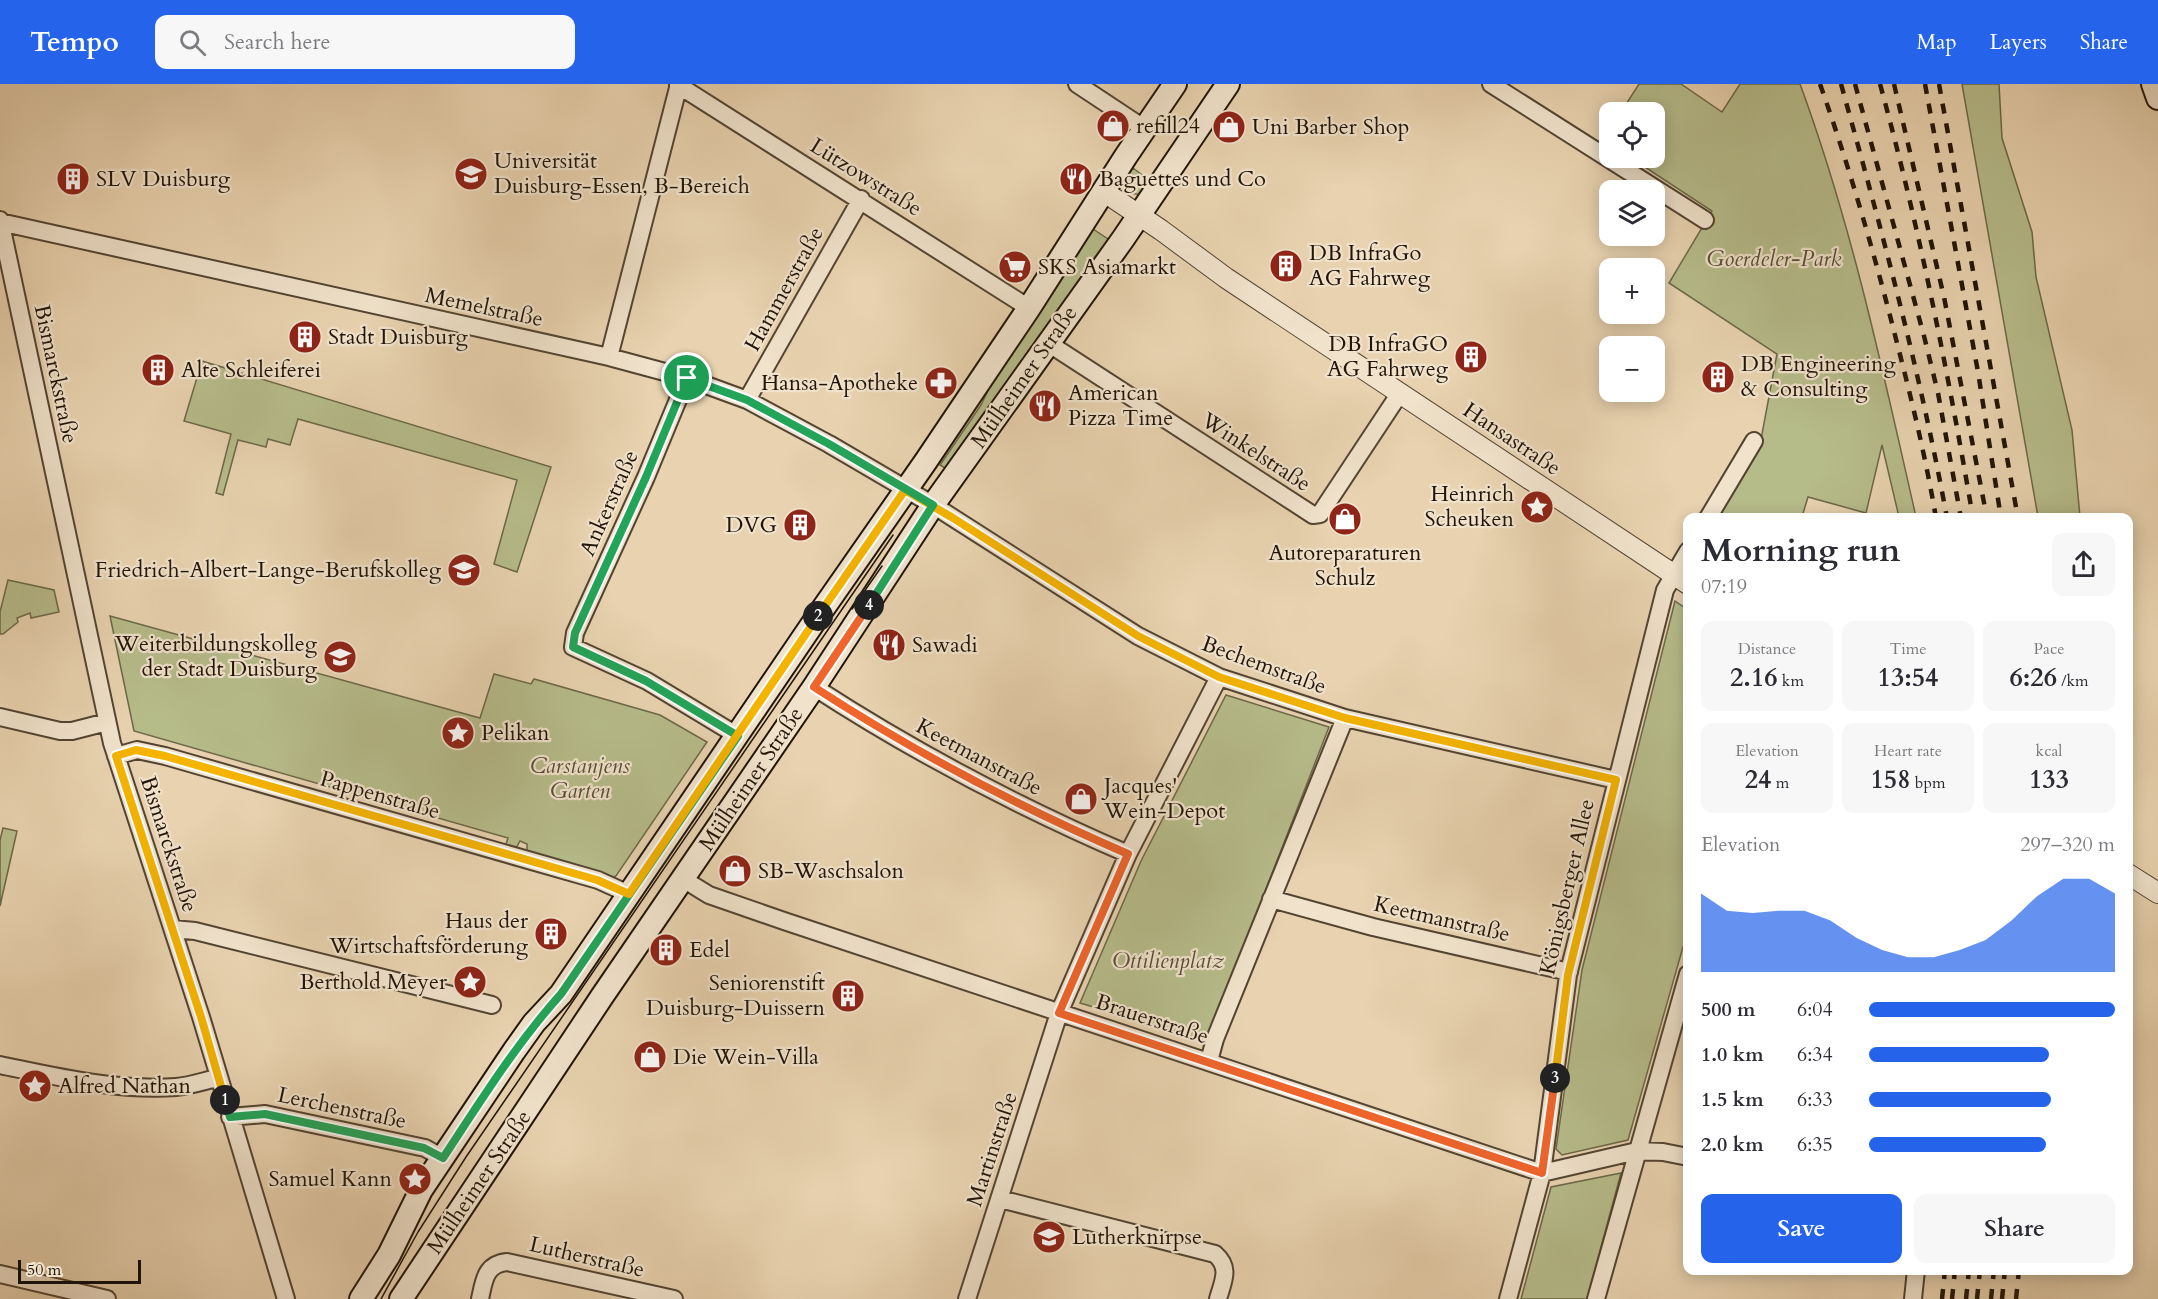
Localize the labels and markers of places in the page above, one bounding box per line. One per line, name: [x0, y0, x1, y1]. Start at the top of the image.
shop icon: refill24: [1095, 108, 1131, 144]
shop icon: Uni Barber Shop: [1211, 109, 1247, 145]
place label: refill24: [1136, 111, 1200, 141]
place label: Uni Barber Shop: [1252, 112, 1409, 142]
place label: Universität Duisburg-Essen, B-Bereich: [494, 146, 750, 201]
school or university icon: Universität Duisburg-Essen, B-Bereich: [453, 156, 489, 192]
building icon: SLV Duisburg: [55, 161, 91, 197]
restaurant icon: Baguettes und Co: [1058, 161, 1094, 197]
place label: SLV Duisburg: [96, 164, 231, 194]
place label: Baguettes und Co: [1099, 164, 1266, 194]
place label: DB InfraGo AG Fahrweg: [1309, 238, 1431, 293]
building icon: DB InfraGo AG Fahrweg: [1268, 248, 1304, 284]
supermarket icon: SKS Asiamarkt: [997, 249, 1033, 285]
place label: SKS Asiamarkt: [1038, 252, 1176, 282]
building icon: Stadt Duisburg: [287, 319, 323, 355]
place label: Stadt Duisburg: [328, 322, 468, 352]
place label: DB InfraGO AG Fahrweg: [1327, 329, 1449, 384]
building icon: DB InfraGO AG Fahrweg: [1453, 339, 1489, 375]
place label: DB Engineering & Consulting: [1741, 349, 1897, 404]
building icon: Alte Schleiferei: [140, 352, 176, 388]
pin: [661, 352, 712, 403]
place label: Alte Schleiferei: [181, 355, 321, 385]
building icon: DB Engineering & Consulting: [1700, 359, 1736, 395]
pharmacy icon: Hansa-Apotheke: [923, 365, 959, 401]
place label: Hansa-Apotheke: [761, 368, 918, 398]
place label: American Pizza Time: [1068, 378, 1173, 433]
restaurant icon: American Pizza Time: [1027, 388, 1063, 424]
place label: Heinrich Scheuken: [1425, 479, 1514, 534]
place icon: Heinrich Scheuken: [1519, 489, 1555, 525]
shop icon: Autoreparaturen Schulz: [1327, 501, 1363, 537]
building icon: DVG: [782, 507, 818, 543]
place label: DVG: [726, 510, 777, 540]
place label: Autoreparaturen Schulz: [1269, 538, 1422, 593]
school or university icon: Friedrich-Albert-Lange-Berufskolleg: [446, 552, 482, 588]
place label: Friedrich-Albert-Lange-Berufskolleg: [95, 555, 442, 585]
pin: 4: [854, 590, 884, 620]
pin: 2: [803, 601, 833, 631]
restaurant icon: Sawadi: [871, 627, 907, 663]
place label: Weiterbildungskolleg der Stadt Duisburg: [114, 629, 318, 684]
place label: Sawadi: [912, 630, 978, 660]
school or university icon: Weiterbildungskolleg der Stadt Duisburg: [322, 639, 358, 675]
place icon: Pelikan: [440, 715, 476, 751]
place label: Pelikan: [481, 718, 550, 748]
place label: Jacques' Wein-Depot: [1101, 771, 1225, 826]
shop icon: Jacques' Wein-Depot: [1063, 781, 1099, 817]
shop icon: SB-Waschsalon: [717, 853, 753, 889]
place label: SB-Waschsalon: [758, 856, 904, 886]
place label: Haus der Wirtschaftsförderung: [328, 906, 529, 961]
building icon: Haus der Wirtschaftsförderung: [533, 916, 569, 952]
building icon: Edel: [648, 932, 684, 968]
place label: Edel: [689, 935, 730, 965]
place icon: Berthold Meyer: [452, 964, 488, 1000]
place label: Berthold Meyer: [300, 967, 448, 997]
place label: Seniorenstift Duisburg-Duissern: [646, 968, 825, 1023]
building icon: Seniorenstift Duisburg-Duissern: [830, 978, 866, 1014]
shop icon: Die Wein-Villa: [632, 1039, 668, 1075]
place label: Die Wein-Villa: [673, 1042, 819, 1072]
pin: 3: [1540, 1063, 1570, 1093]
place icon: Alfred Nathan: [17, 1068, 53, 1104]
place label: Alfred Nathan: [58, 1071, 191, 1101]
pin: 1: [210, 1085, 240, 1115]
place icon: Samuel Kann: [397, 1161, 433, 1197]
place label: Samuel Kann: [268, 1164, 392, 1194]
school or university icon: Lutherknirpse: [1031, 1219, 1067, 1255]
place label: Lutherknirpse: [1072, 1222, 1202, 1252]

